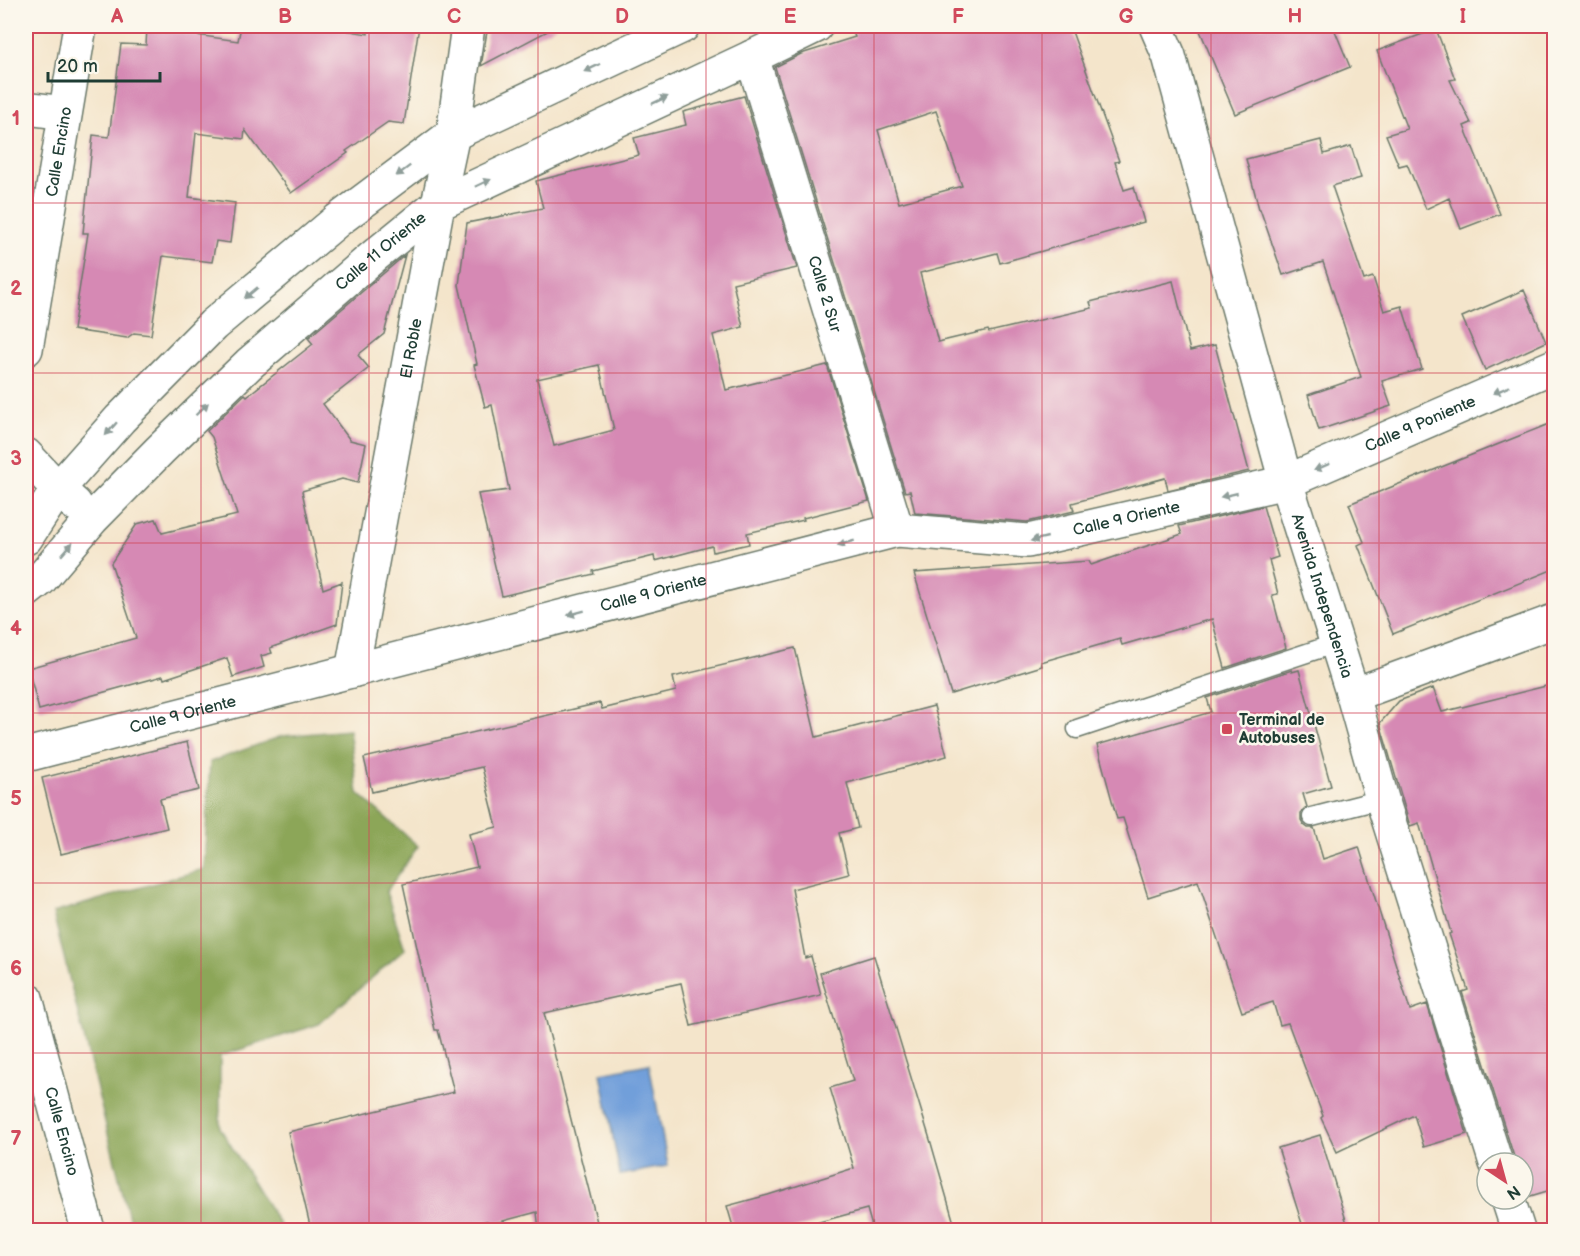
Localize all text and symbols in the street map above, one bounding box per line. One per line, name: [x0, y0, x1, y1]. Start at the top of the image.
text: A: [110, 5, 124, 29]
text: B: [278, 5, 292, 29]
text: C: [447, 5, 461, 29]
text: D: [615, 5, 629, 29]
text: E: [784, 5, 797, 29]
text: F: [952, 5, 964, 29]
text: G: [1119, 5, 1134, 29]
text: H: [1288, 5, 1302, 29]
text: I: [1460, 5, 1466, 29]
scale bar: [48, 45, 160, 83]
text: 20 m: [57, 56, 98, 77]
one-way arrow: [584, 64, 601, 73]
one-way arrow: [651, 96, 668, 105]
street label: Calle Encino: [42, 105, 76, 198]
text: 1: [12, 107, 20, 131]
one-way arrow: [396, 165, 411, 177]
one-way arrow: [475, 178, 492, 187]
street label: Calle 11 Oriente: [332, 208, 430, 295]
street label: Calle 2 Sur: [804, 253, 845, 335]
text: 2: [10, 277, 22, 301]
one-way arrow: [244, 286, 259, 299]
street label: El Roble: [397, 316, 426, 380]
one-way arrow: [1492, 385, 1509, 394]
street label: Calle 9 Poniente: [1362, 391, 1479, 456]
one-way arrow: [195, 403, 209, 417]
one-way arrow: [105, 421, 118, 436]
text: 3: [10, 447, 22, 471]
one-way arrow: [1313, 462, 1330, 471]
one-way arrow: [1219, 491, 1238, 501]
street label: Calle 9 Oriente: [1071, 497, 1182, 540]
street label: Avenida Independencia: [1287, 511, 1357, 681]
one-way arrow: [1029, 535, 1048, 544]
one-way arrow: [837, 538, 855, 548]
one-way arrow: [60, 541, 73, 557]
street label: Calle 9 Oriente: [598, 570, 709, 616]
one-way arrow: [567, 608, 585, 618]
text: 4: [10, 617, 22, 641]
street label: Calle 9 Oriente: [128, 692, 239, 737]
place label: Terminal de Autobuses: [1238, 711, 1325, 748]
marker: Terminal de Autobuses: [1220, 722, 1234, 736]
text: 5: [10, 787, 22, 811]
text: 6: [10, 957, 22, 981]
street label: Calle Encino: [41, 1085, 83, 1178]
text: 7: [10, 1127, 22, 1151]
north arrow: [1475, 1151, 1535, 1211]
text: N: [1502, 1181, 1523, 1203]

